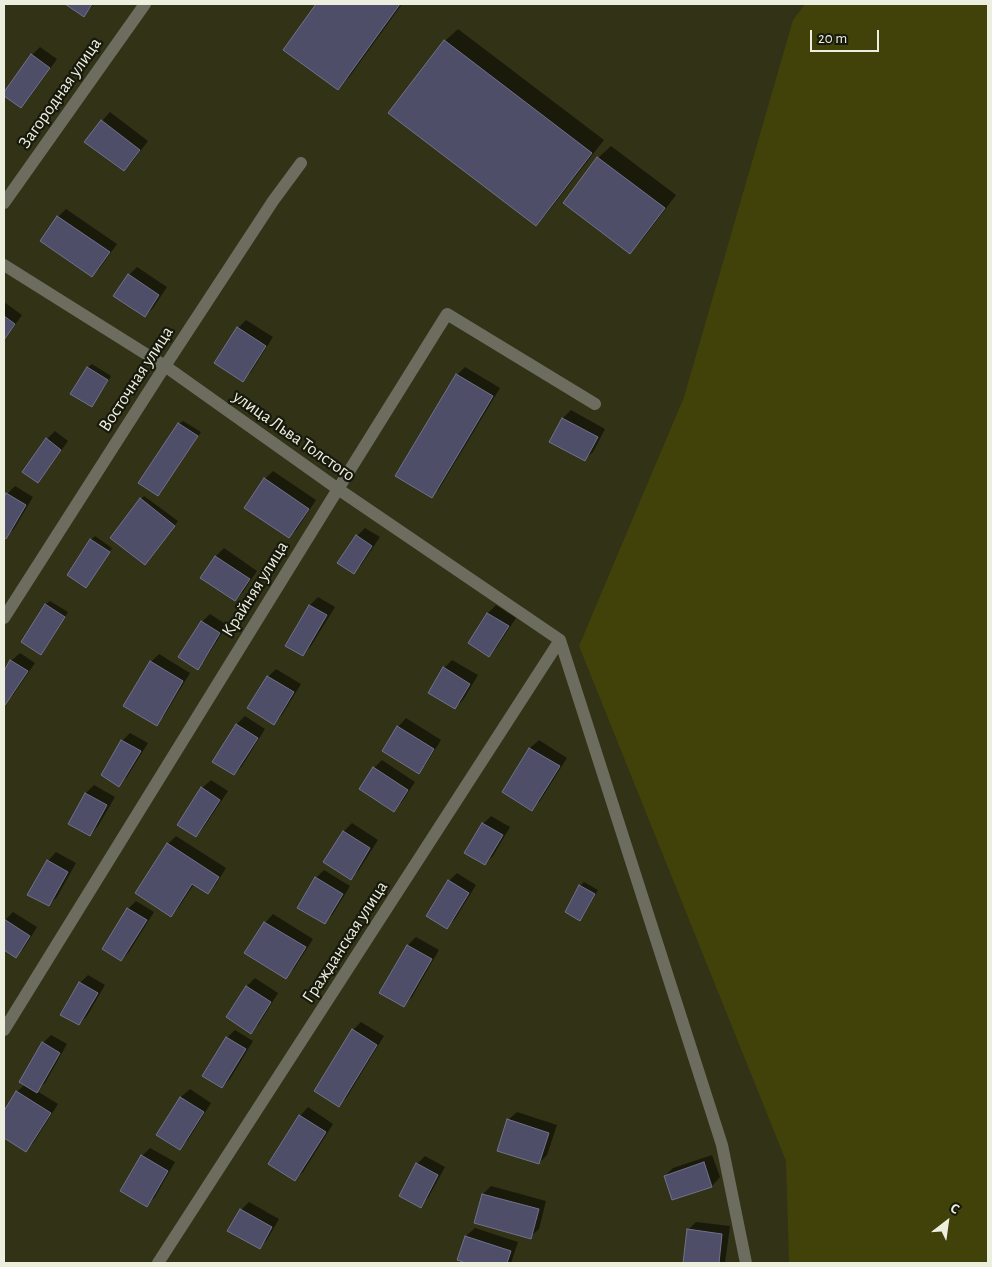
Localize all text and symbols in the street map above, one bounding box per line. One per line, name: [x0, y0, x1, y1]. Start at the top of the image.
scale bar: [812, 20, 881, 52]
text: 20 m: [818, 31, 847, 46]
street label: Загородная улица: [14, 33, 106, 153]
street label: Восточная улица: [94, 322, 178, 436]
street label: улица Льва Толстого: [229, 386, 359, 486]
street label: Крайняя улица: [217, 537, 293, 641]
street label: Гражданская улица: [298, 877, 392, 1007]
north arrow: [922, 1197, 972, 1247]
text: С: [948, 1201, 961, 1217]

